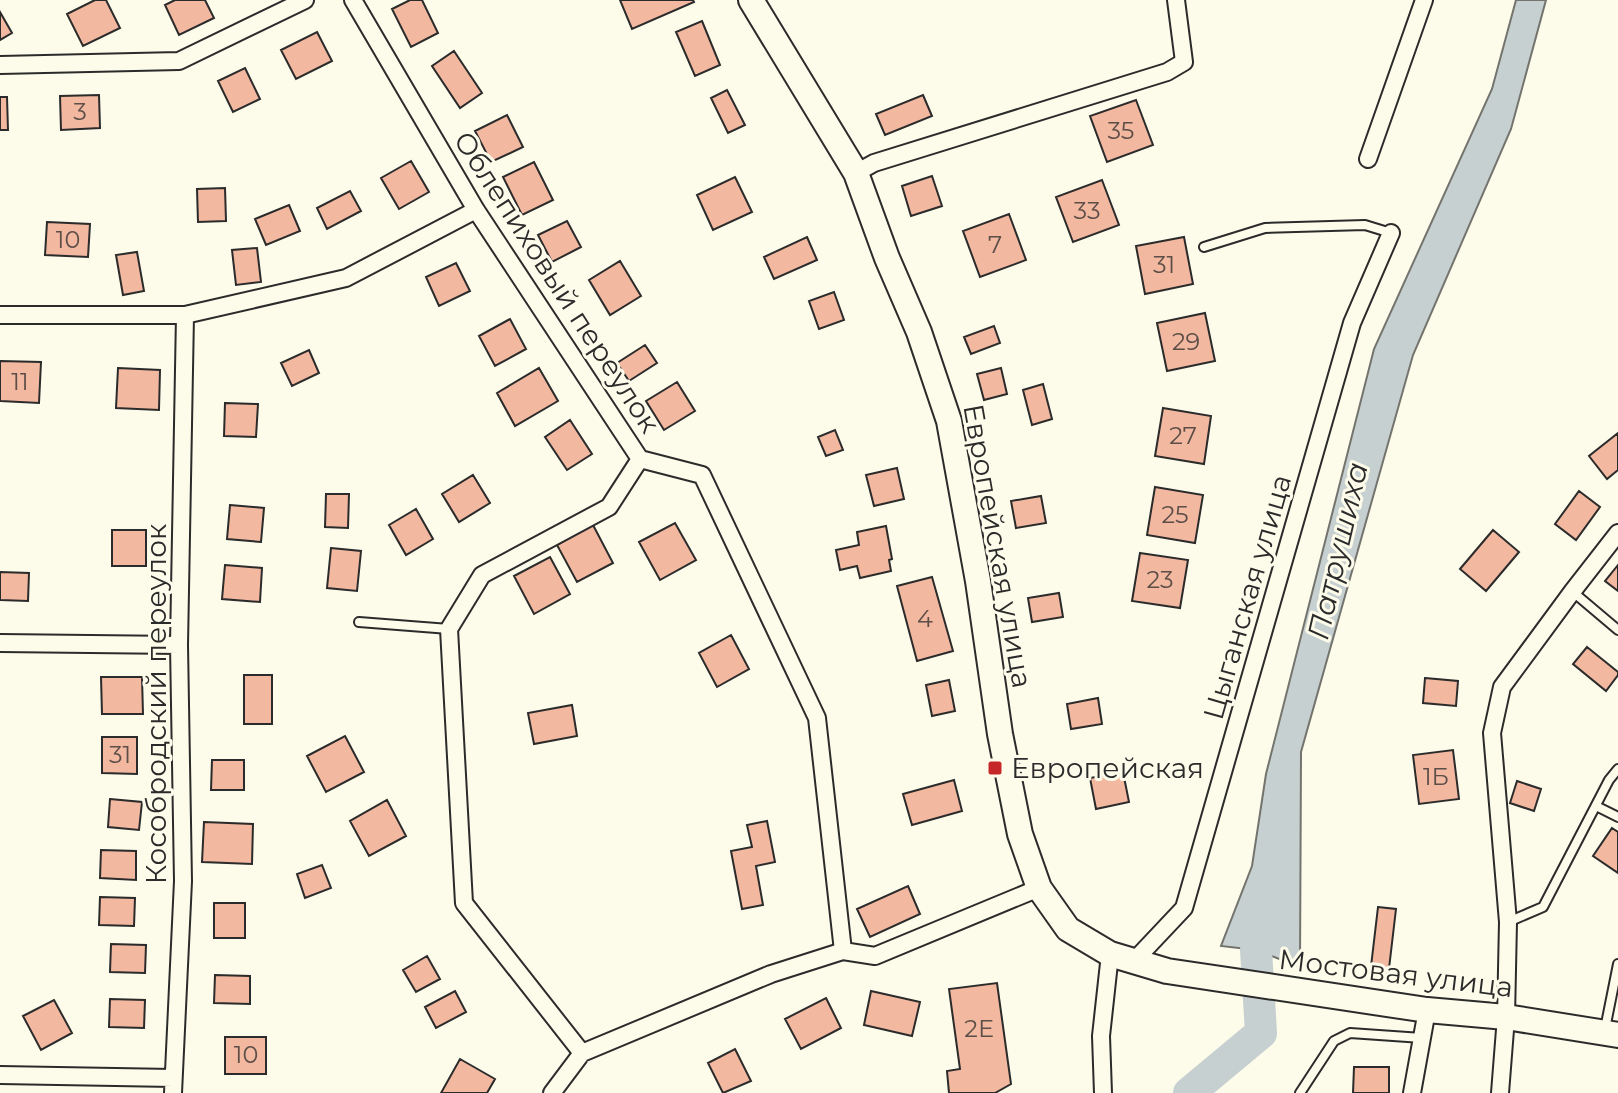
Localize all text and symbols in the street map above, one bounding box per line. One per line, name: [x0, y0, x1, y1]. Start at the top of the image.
house number: 3: [73, 97, 87, 126]
house number: 35: [1108, 116, 1134, 145]
street label: Облепиховый переулок: [447, 125, 667, 439]
house number: 33: [1074, 196, 1100, 225]
house number: 10: [56, 225, 80, 254]
house number: 7: [988, 230, 1002, 259]
house number: 31: [1153, 250, 1175, 279]
house number: 29: [1172, 327, 1200, 356]
house number: 11: [11, 367, 29, 396]
street label: Европейская улица: [956, 401, 1040, 691]
house number: 27: [1169, 421, 1197, 450]
water label: Патрушиха: [1299, 459, 1376, 643]
street label: Цыганская улица: [1196, 470, 1298, 724]
house number: 25: [1161, 500, 1189, 529]
street label: Кособродский переулок: [139, 524, 173, 884]
house number: 23: [1146, 565, 1174, 594]
house number: 4: [917, 604, 933, 633]
house number: 31: [109, 740, 131, 769]
place label: Европейская: [1011, 751, 1204, 785]
marker: Европейская: [986, 759, 1004, 777]
house number: 1Б: [1423, 762, 1449, 791]
street label: Мостовая улица: [1277, 942, 1515, 1004]
house number: 2Е: [964, 1014, 994, 1043]
house number: 10: [234, 1040, 258, 1069]

